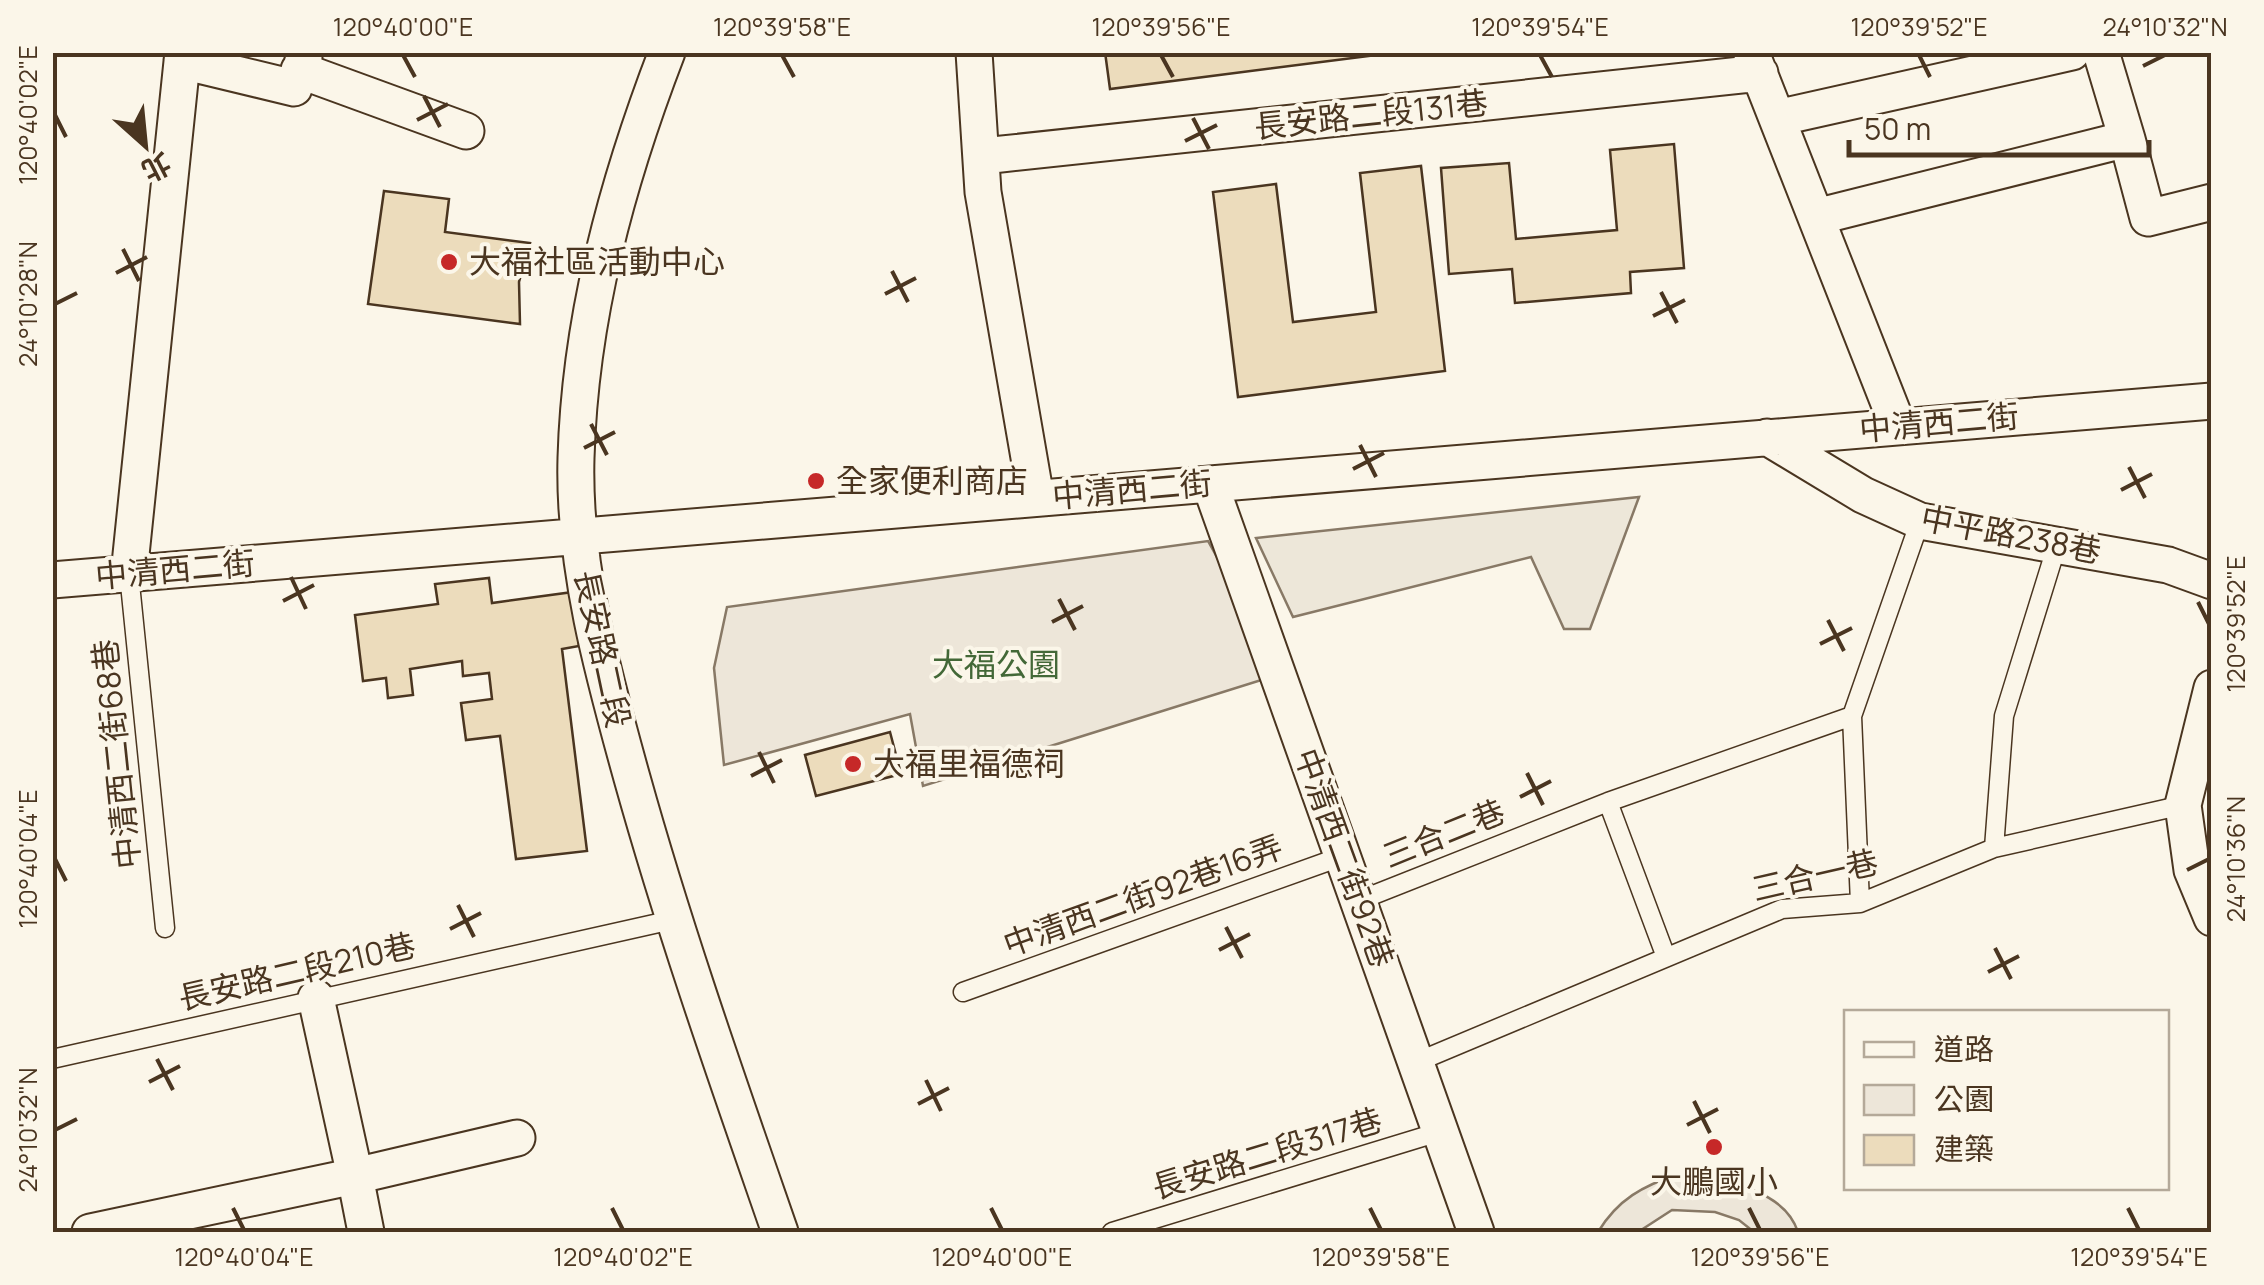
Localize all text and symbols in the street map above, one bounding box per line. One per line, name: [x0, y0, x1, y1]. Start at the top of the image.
text: 120°40'00"E: [333, 9, 473, 44]
text: 120°39'58"E: [713, 9, 851, 44]
text: 120°39'56"E: [1091, 9, 1231, 44]
text: 120°39'54"E: [1471, 9, 1609, 44]
text: 120°39'52"E: [1850, 9, 1988, 44]
text: 24°10'32"N: [2102, 9, 2228, 44]
text: 120°40'02"E: [10, 45, 45, 185]
street label: 長安路二段131巷: [1252, 80, 1490, 148]
north arrow: [95, 95, 195, 195]
scale bar: [1849, 95, 2149, 157]
text: 50 m: [1864, 108, 1931, 149]
text: 北: [136, 145, 178, 191]
place label: 大福社區活動中心: [469, 239, 725, 283]
text: 24°10'28"N: [10, 241, 45, 367]
marker: 大福社區活動中心: [438, 251, 460, 273]
street label: 中清西二街: [1857, 393, 2021, 451]
place label: 全家便利商店: [836, 458, 1028, 502]
street label: 中清西二街: [1050, 460, 1214, 518]
marker: 全家便利商店: [805, 470, 827, 492]
street label: 中平路238巷: [1917, 495, 2105, 573]
street label: 中清西二街: [93, 540, 257, 598]
text: 120°39'52"E: [2218, 555, 2253, 693]
street label: 長安路二段: [565, 566, 641, 732]
street label: 中清西二街68巷: [82, 637, 150, 871]
park label: 大福公園: [932, 642, 1060, 686]
place label: 大福里福德祠: [873, 741, 1065, 785]
street label: 中清西二街92巷: [1285, 742, 1405, 973]
marker: 大福里福德祠: [842, 753, 864, 775]
text: 120°40'04"E: [10, 789, 45, 929]
street label: 三合二巷: [1376, 789, 1511, 877]
text: 24°10'36"N: [2218, 796, 2253, 922]
street label: 中清西二街92巷16弄: [997, 824, 1289, 966]
street label: 三合一巷: [1747, 839, 1882, 911]
street label: 長安路二段210巷: [174, 922, 420, 1020]
legend: [1844, 1010, 2169, 1190]
text: 道路: [1934, 1028, 1994, 1069]
text: 24°10'32"N: [10, 1067, 45, 1193]
text: 公園: [1934, 1078, 1994, 1119]
street label: 長安路二段317巷: [1146, 1097, 1387, 1209]
text: 建築: [1934, 1128, 1994, 1169]
marker: 大鵬國小: [1703, 1136, 1725, 1158]
place label: 大鵬國小: [1650, 1159, 1778, 1203]
text: 120°40'04"E: [174, 1239, 314, 1274]
text: 120°40'02"E: [553, 1239, 693, 1274]
text: 120°40'00"E: [932, 1239, 1072, 1274]
text: 120°39'58"E: [1312, 1239, 1450, 1274]
text: 120°39'56"E: [1690, 1239, 1830, 1274]
text: 120°39'54"E: [2070, 1239, 2208, 1274]

